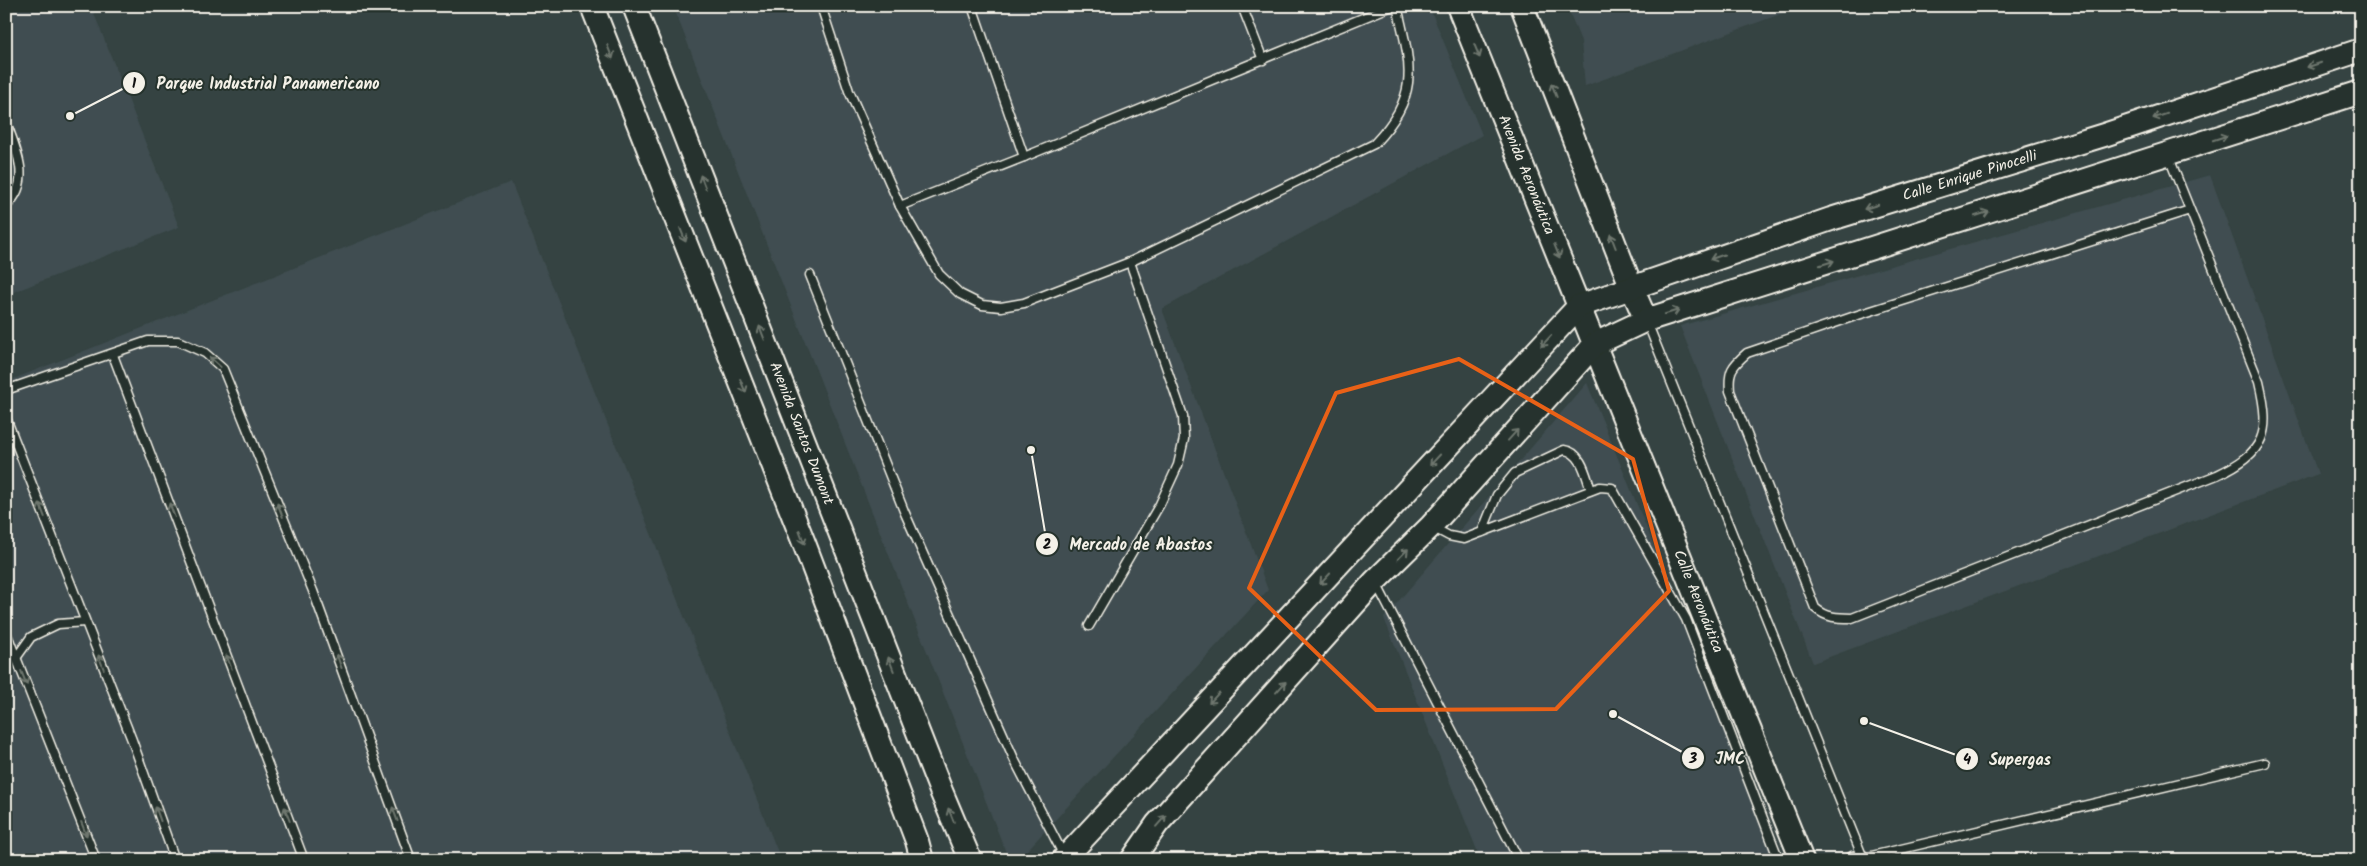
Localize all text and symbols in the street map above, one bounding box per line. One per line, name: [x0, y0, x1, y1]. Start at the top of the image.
one-way arrow: [606, 43, 615, 59]
one-way arrow: [1473, 44, 1482, 59]
one-way arrow: [2307, 61, 2323, 70]
callout: Parque Industrial Panamericano: [122, 68, 390, 99]
text: 1: [132, 72, 137, 96]
text: Parque Industrial Panamericano: [156, 72, 380, 97]
one-way arrow: [1549, 82, 1558, 97]
street label: Avenida Aeronáutica: [1491, 111, 1561, 238]
one-way arrow: [2153, 112, 2168, 121]
one-way arrow: [2212, 133, 2227, 142]
street label: Calle Enrique Pinocelli: [1900, 144, 2041, 208]
one-way arrow: [698, 175, 707, 190]
one-way arrow: [1864, 202, 1880, 212]
one-way arrow: [1974, 209, 1990, 219]
one-way arrow: [679, 227, 688, 242]
one-way arrow: [1608, 234, 1617, 249]
one-way arrow: [1553, 243, 1562, 258]
one-way arrow: [1709, 253, 1725, 263]
one-way arrow: [1819, 258, 1835, 268]
one-way arrow: [1664, 306, 1680, 316]
one-way arrow: [757, 326, 766, 341]
one-way arrow: [1540, 335, 1552, 348]
one-way arrow: [209, 356, 222, 368]
street label: Avenida Santos Dumont: [762, 358, 840, 509]
one-way arrow: [739, 379, 748, 394]
one-way arrow: [1507, 428, 1519, 441]
one-way arrow: [1429, 454, 1441, 467]
one-way arrow: [37, 503, 46, 518]
one-way arrow: [167, 503, 176, 518]
one-way arrow: [275, 503, 285, 518]
one-way arrow: [798, 529, 807, 545]
callout: Mercado de Abastos: [1035, 529, 1223, 560]
text: 2: [1043, 533, 1052, 557]
text: Mercado de Abastos: [1069, 533, 1213, 558]
street label: Calle Aeronáutica: [1666, 546, 1729, 657]
one-way arrow: [1397, 548, 1409, 560]
one-way arrow: [1319, 573, 1330, 586]
one-way arrow: [334, 654, 343, 670]
one-way arrow: [96, 655, 105, 670]
one-way arrow: [224, 655, 233, 670]
one-way arrow: [886, 657, 896, 672]
one-way arrow: [20, 669, 29, 685]
one-way arrow: [1275, 680, 1287, 693]
one-way arrow: [1208, 692, 1220, 705]
callout: JMC: [1680, 742, 1755, 773]
callout: Supergas: [1954, 744, 2061, 775]
text: 3: [1688, 747, 1697, 771]
text: JMC: [1715, 747, 1745, 772]
text: 4: [1963, 748, 1971, 772]
text: Supergas: [1989, 748, 2052, 773]
one-way arrow: [153, 807, 162, 822]
one-way arrow: [281, 807, 291, 822]
one-way arrow: [390, 807, 399, 822]
one-way arrow: [946, 808, 955, 823]
one-way arrow: [1155, 814, 1166, 827]
one-way arrow: [80, 821, 89, 836]

